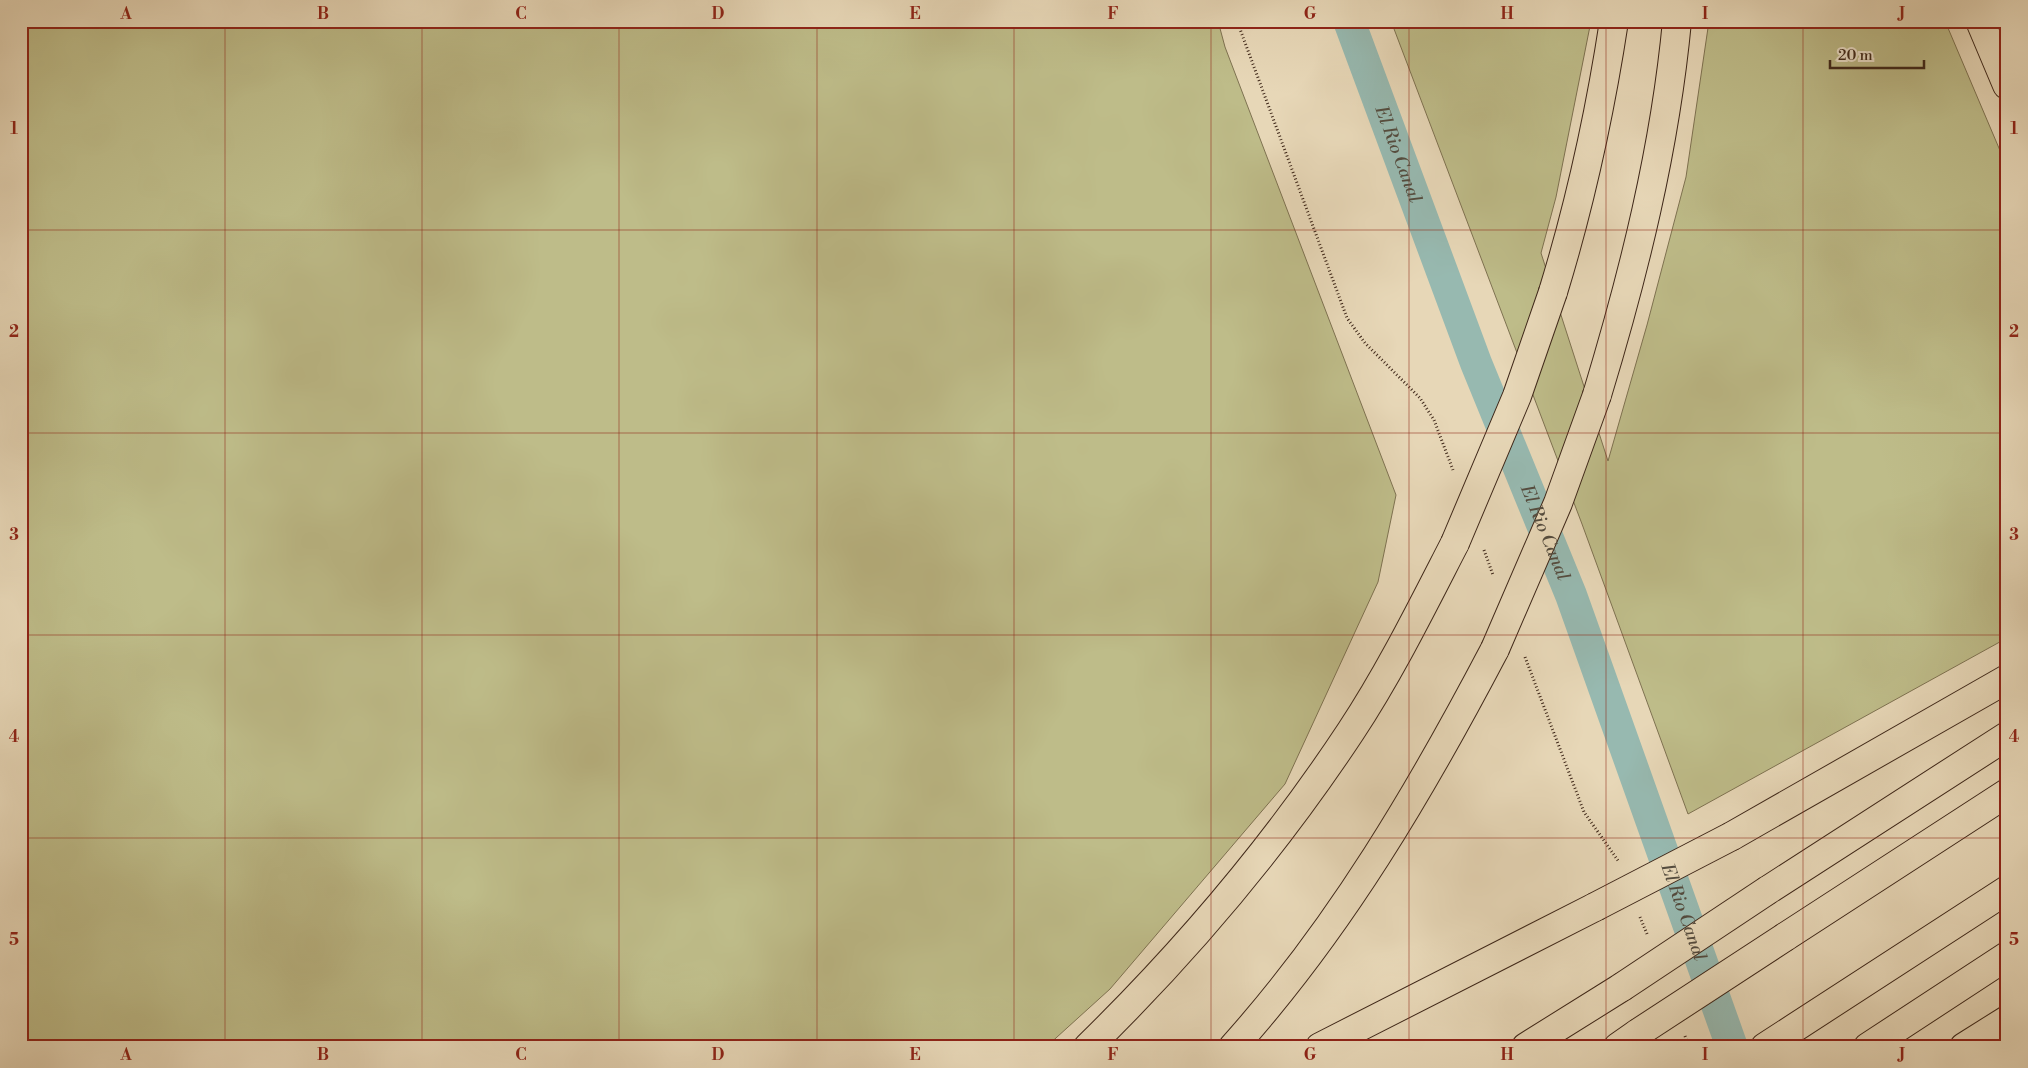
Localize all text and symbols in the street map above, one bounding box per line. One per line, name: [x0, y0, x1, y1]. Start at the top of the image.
text: A: [119, 4, 132, 24]
text: B: [317, 4, 329, 24]
text: C: [515, 4, 527, 24]
text: D: [712, 4, 725, 24]
text: E: [909, 4, 921, 24]
text: F: [1107, 4, 1119, 24]
text: G: [1304, 4, 1317, 24]
text: H: [1500, 4, 1514, 24]
text: I: [1702, 4, 1708, 24]
text: J: [1897, 4, 1905, 24]
scale bar: [1830, 38, 1924, 70]
text: 20 m: [1838, 46, 1873, 65]
water label: El Rio Canal: [1369, 102, 1426, 206]
text: 1: [10, 119, 18, 139]
text: 1: [2010, 119, 2018, 139]
text: 2: [9, 322, 19, 342]
text: 2: [2009, 322, 2019, 342]
water label: El Rio Canal: [1515, 481, 1575, 584]
text: 3: [9, 525, 19, 545]
text: 3: [2009, 525, 2019, 545]
text: 4: [9, 727, 20, 747]
text: 4: [2009, 727, 2020, 747]
water label: El Rio Canal: [1655, 860, 1711, 964]
text: 5: [9, 930, 19, 950]
text: 5: [2009, 930, 2019, 950]
text: A: [119, 1045, 132, 1065]
text: B: [317, 1045, 329, 1065]
text: C: [515, 1045, 527, 1065]
text: D: [712, 1045, 725, 1065]
text: E: [909, 1045, 921, 1065]
text: F: [1107, 1045, 1119, 1065]
text: G: [1304, 1045, 1317, 1065]
text: H: [1500, 1045, 1514, 1065]
text: I: [1702, 1045, 1708, 1065]
text: J: [1897, 1045, 1905, 1065]

